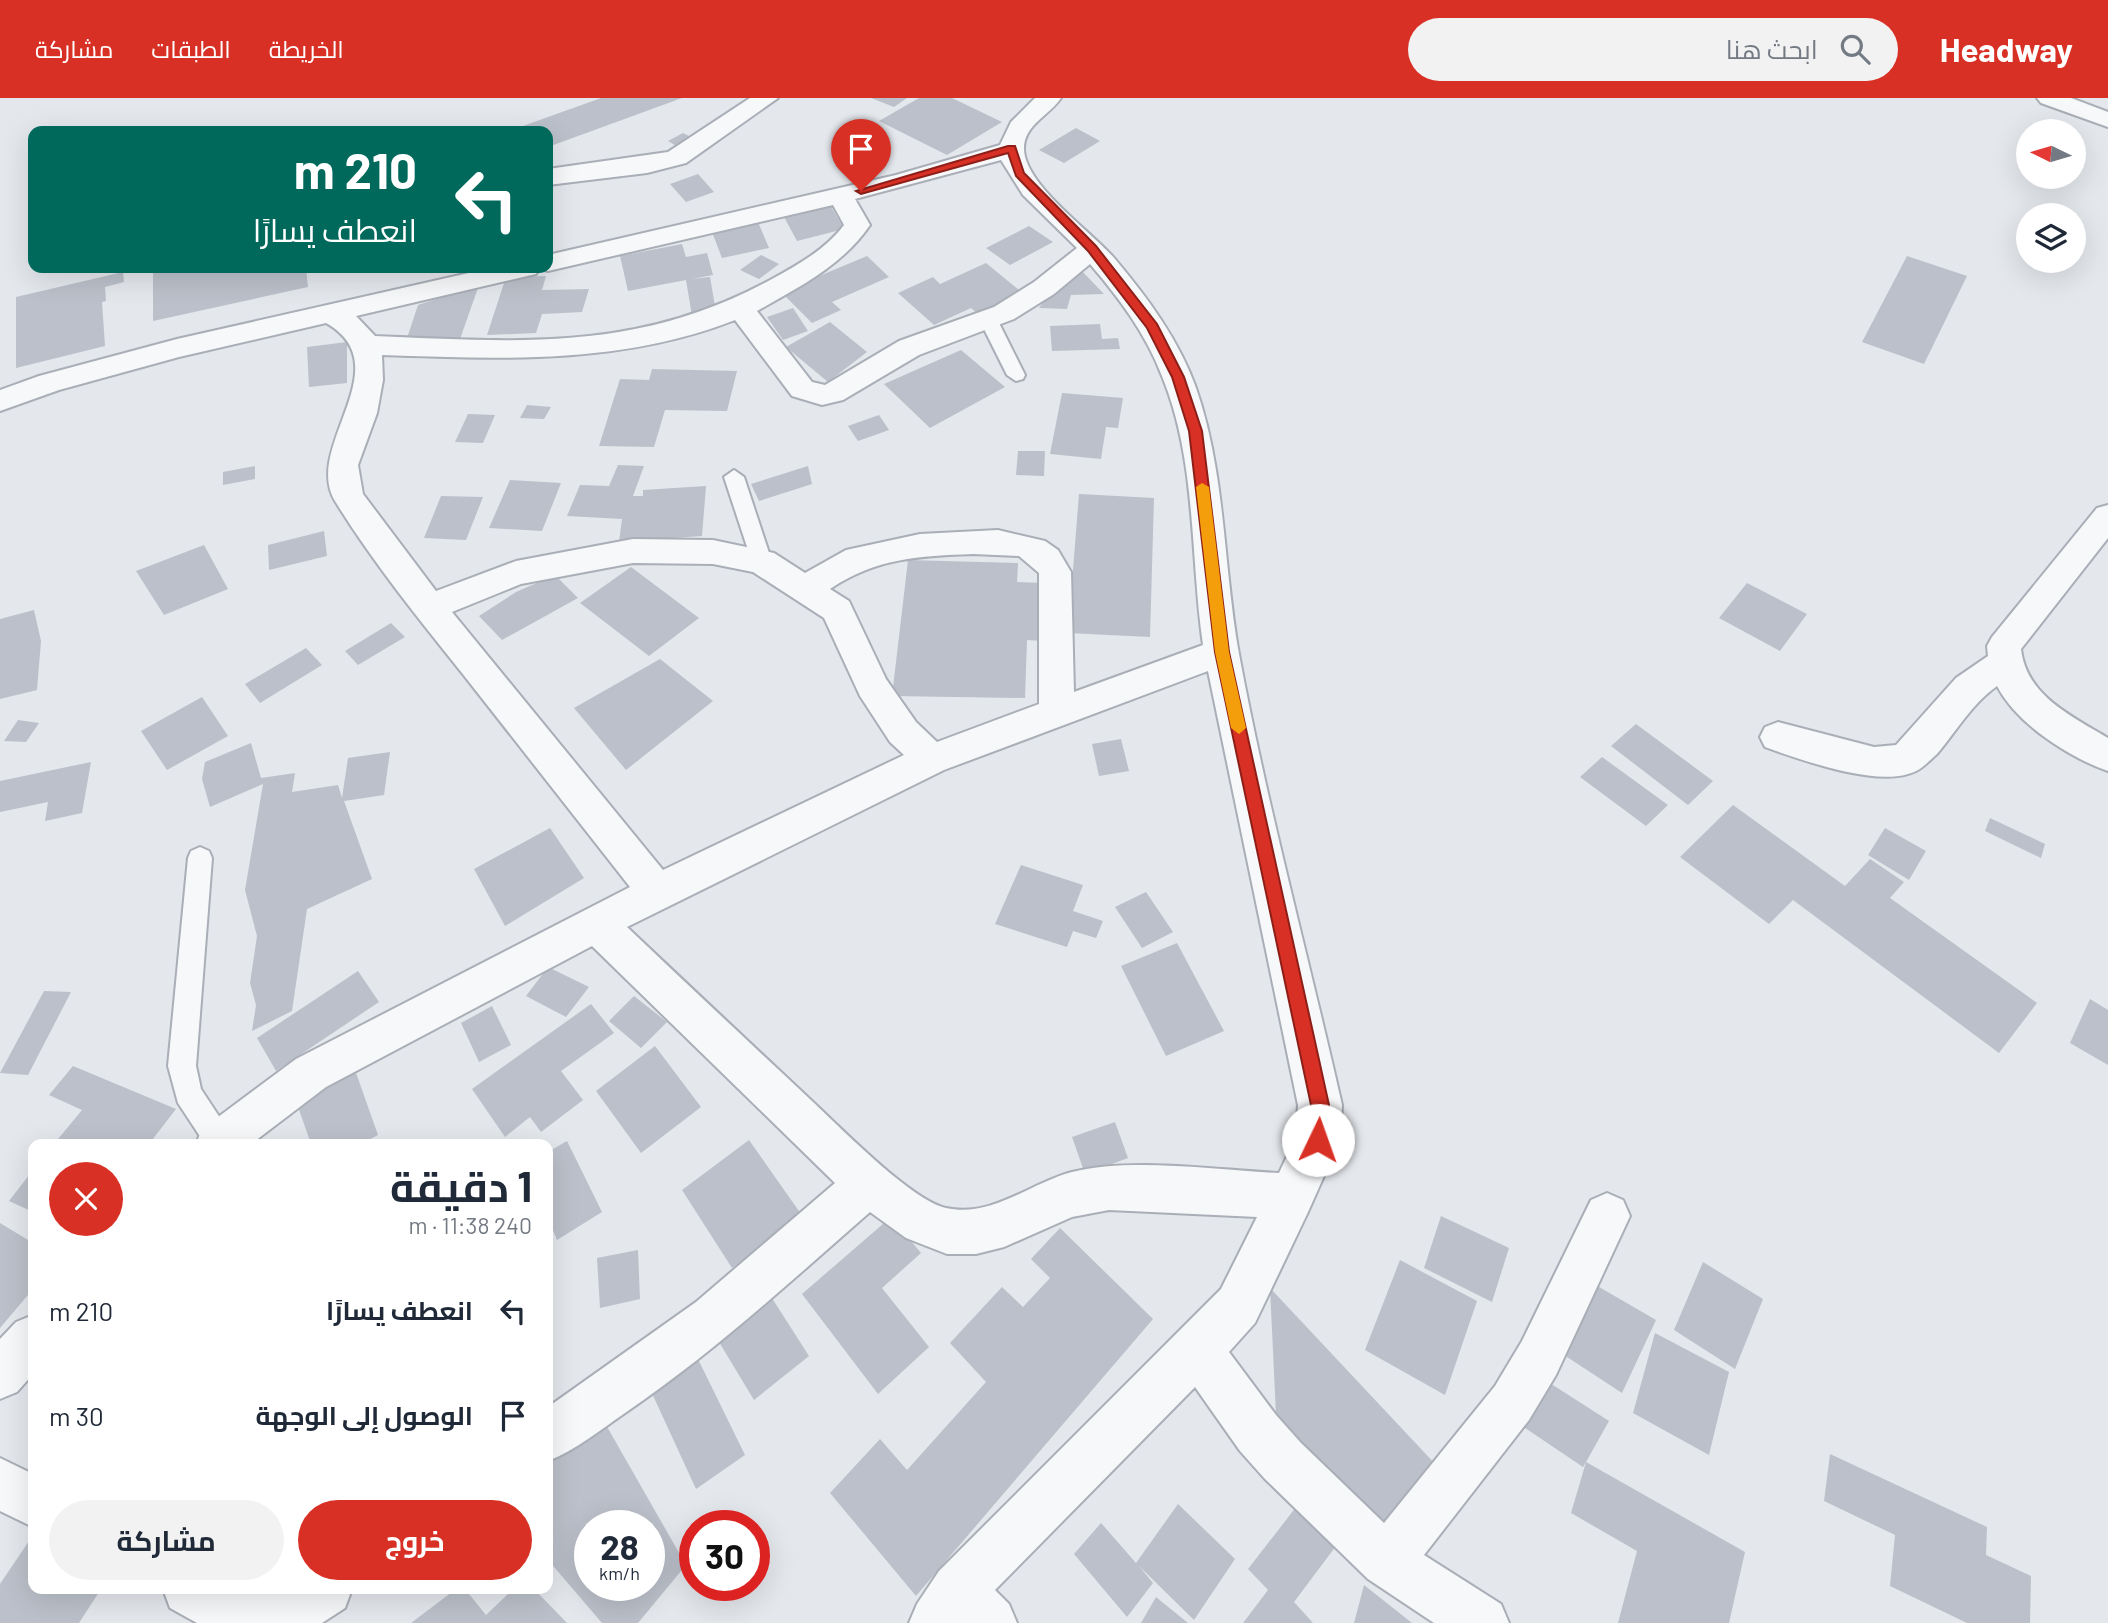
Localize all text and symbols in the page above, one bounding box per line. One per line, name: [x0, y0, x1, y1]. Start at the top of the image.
search box: [1408, 18, 1898, 81]
text: Headway: [1940, 29, 2073, 69]
icon: search: [1836, 30, 1874, 68]
text: ابحث هنا: [1726, 33, 1818, 64]
text: مشاركة: [35, 34, 113, 63]
text: الطبقات: [151, 34, 231, 63]
text: الخريطة: [269, 34, 344, 63]
pin: [831, 119, 891, 191]
north arrow: [2016, 119, 2086, 189]
map controls: [2016, 119, 2086, 273]
icon: arrive: [842, 130, 880, 168]
text: 210 m: [294, 140, 417, 199]
icon: left: [441, 154, 532, 245]
button: layers: [2016, 203, 2086, 273]
text: انعطف يسارًا: [253, 210, 417, 248]
position arrow: [1281, 1103, 1355, 1177]
text: 1 دقيقة: [390, 1160, 532, 1210]
button: close: [49, 1162, 123, 1236]
text: 240 m · 11:38: [409, 1211, 532, 1239]
icon: left: [494, 1292, 532, 1330]
text: انعطف يسارًا: [326, 1294, 473, 1325]
text: 210 m: [49, 1295, 113, 1326]
icon: arrive: [494, 1397, 532, 1435]
text: الوصول إلى الوجهة: [255, 1399, 473, 1430]
text: 30 m: [49, 1400, 104, 1431]
button: مشاركة: [49, 1500, 284, 1580]
button: خروج: [298, 1500, 532, 1580]
speed limit sign: 30: [679, 1510, 770, 1601]
text: 28: [600, 1525, 639, 1567]
text: km/h: [599, 1562, 640, 1584]

